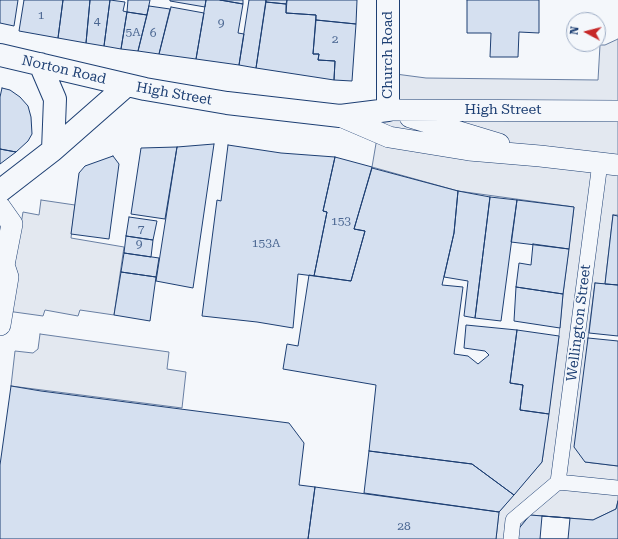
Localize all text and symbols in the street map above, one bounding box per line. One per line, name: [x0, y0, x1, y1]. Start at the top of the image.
house number: 1: [38, 8, 44, 22]
street label: Church Road: [380, 11, 396, 99]
north arrow: [566, 12, 606, 52]
house number: 4: [94, 14, 100, 28]
house number: 9: [218, 16, 224, 30]
house number: 5A: [125, 25, 141, 39]
house number: 6: [150, 26, 156, 40]
text: N: [568, 26, 582, 36]
house number: 2: [332, 32, 338, 46]
street label: Norton Road: [20, 52, 108, 88]
street label: High Street: [135, 79, 213, 109]
street label: High Street: [465, 102, 541, 118]
house number: 153: [331, 214, 351, 228]
house number: 7: [138, 222, 144, 236]
house number: 153A: [252, 236, 280, 250]
house number: 9: [136, 237, 142, 251]
street label: Wellington Street: [563, 263, 595, 383]
house number: 28: [397, 519, 411, 533]

